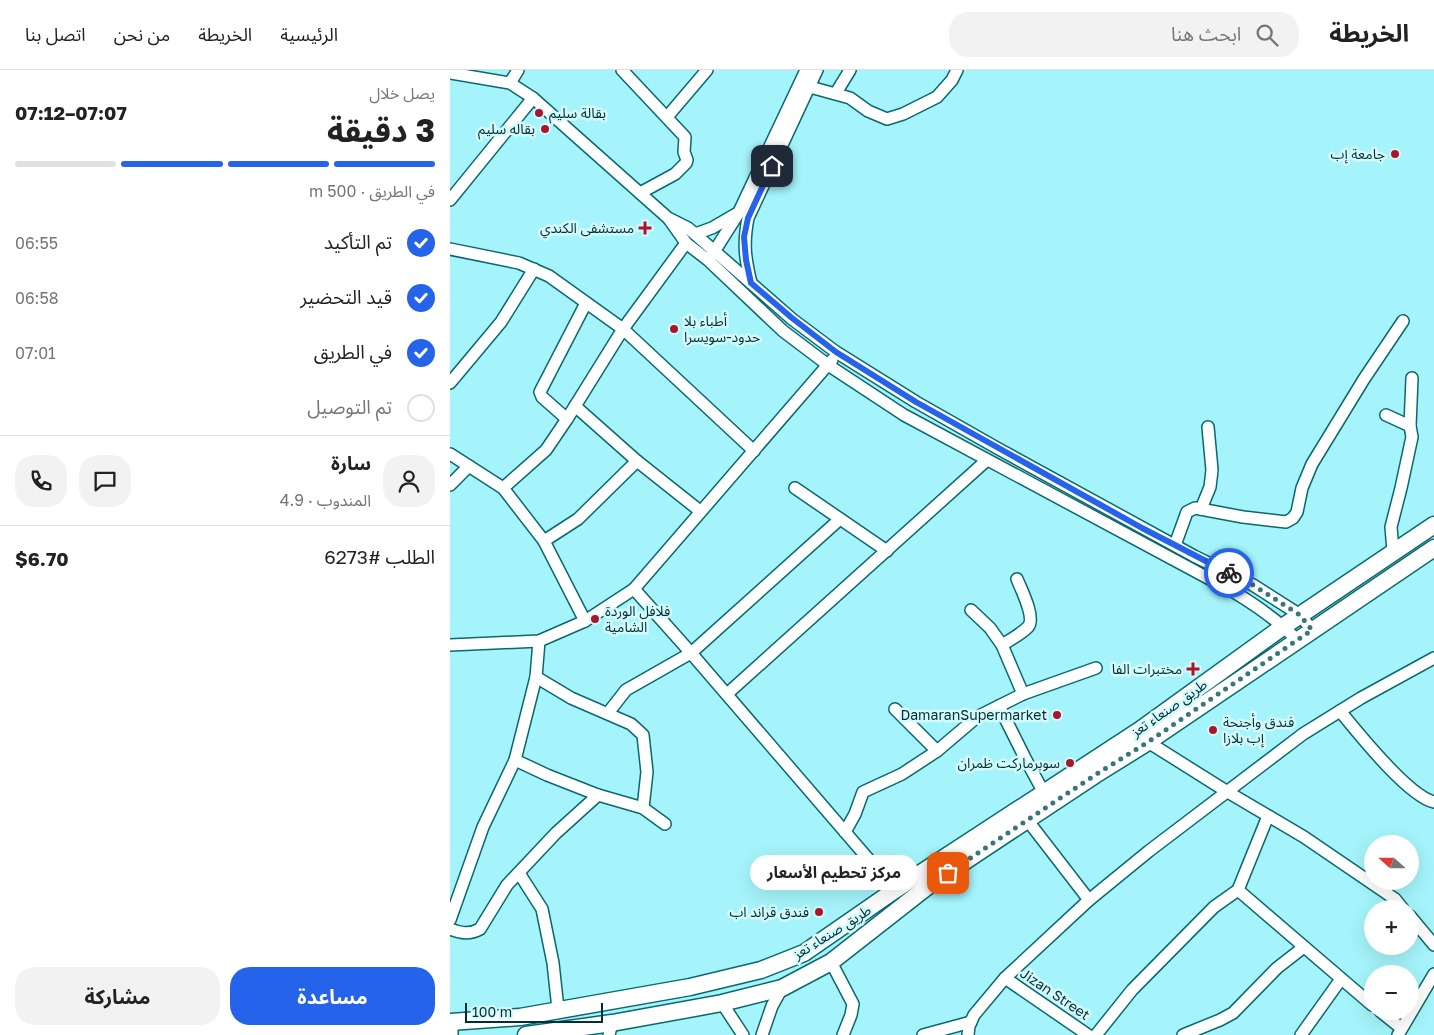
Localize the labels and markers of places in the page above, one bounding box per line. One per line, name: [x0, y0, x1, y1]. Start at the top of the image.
place label: بقالة سليم: [549, 104, 606, 124]
marker: بقالة سليم: [533, 107, 545, 119]
place label: بقاله سليم: [478, 120, 535, 140]
marker: بقاله سليم: [539, 123, 551, 135]
pin: [751, 145, 793, 187]
place label: جامعة إب: [1331, 145, 1385, 164]
marker: جامعة إب: [1389, 148, 1401, 160]
place label: مستشفى الكندي: [540, 219, 634, 239]
marker: مستشفى الكندي: [638, 221, 652, 235]
place label: أطباء بلا حدود-سويسرا: [684, 312, 760, 346]
marker: أطباء بلا حدود-سويسرا: [668, 323, 680, 335]
place label: فلافل الوردة الشامية: [605, 602, 670, 635]
marker: فلافل الوردة الشامية: [589, 613, 601, 625]
place label: مختبرات الفا: [1112, 660, 1182, 678]
marker: مختبرات الفا: [1186, 662, 1200, 676]
place label: DamaranSupermarket: [900, 706, 1047, 723]
marker: DamaranSupermarket: [1051, 709, 1063, 721]
place label: فندق وأجنحة إب بلازا: [1223, 713, 1294, 748]
marker: فندق وأجنحة إب بلازا: [1207, 724, 1219, 736]
place label: سوبرماركت ظمران: [957, 754, 1060, 772]
marker: سوبرماركت ظمران: [1064, 757, 1076, 769]
pin: [927, 852, 969, 894]
callout: مركز تحطيم الأسعار: [750, 856, 918, 890]
place label: فندق قراند اب: [729, 903, 809, 921]
marker: فندق قراند اب: [813, 906, 825, 918]

